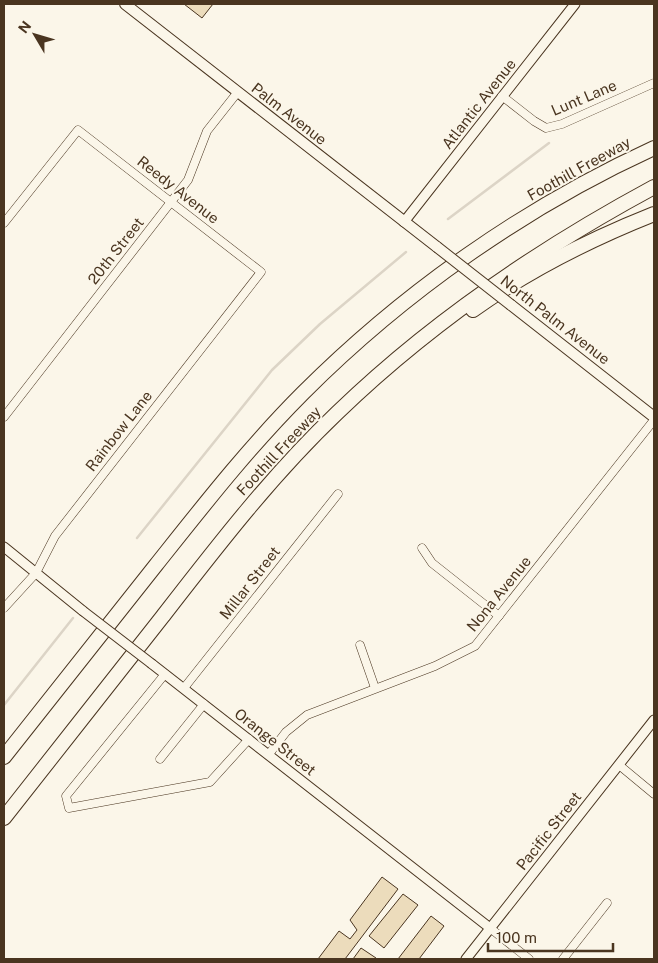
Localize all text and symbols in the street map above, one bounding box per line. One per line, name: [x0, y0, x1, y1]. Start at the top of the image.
north arrow: [10, 10, 60, 60]
text: N: [15, 18, 34, 36]
street label: Atlantic Avenue: [438, 55, 519, 152]
street label: Lunt Lane: [549, 76, 619, 119]
street label: Palm Avenue: [248, 79, 330, 148]
street label: Foothill Freeway: [524, 133, 633, 204]
street label: Reedy Avenue: [134, 152, 223, 227]
street label: 20th Street: [84, 214, 147, 287]
street label: North Palm Avenue: [497, 272, 613, 367]
street label: Rainbow Lane: [82, 387, 155, 474]
street label: Foothill Freeway: [233, 403, 324, 499]
street label: Millar Street: [216, 543, 283, 622]
street label: Nona Avenue: [463, 553, 534, 635]
street label: Orange Street: [231, 705, 319, 779]
street label: Pacific Street: [513, 788, 585, 873]
scale bar: [488, 920, 613, 952]
text: 100 m: [496, 929, 537, 946]

